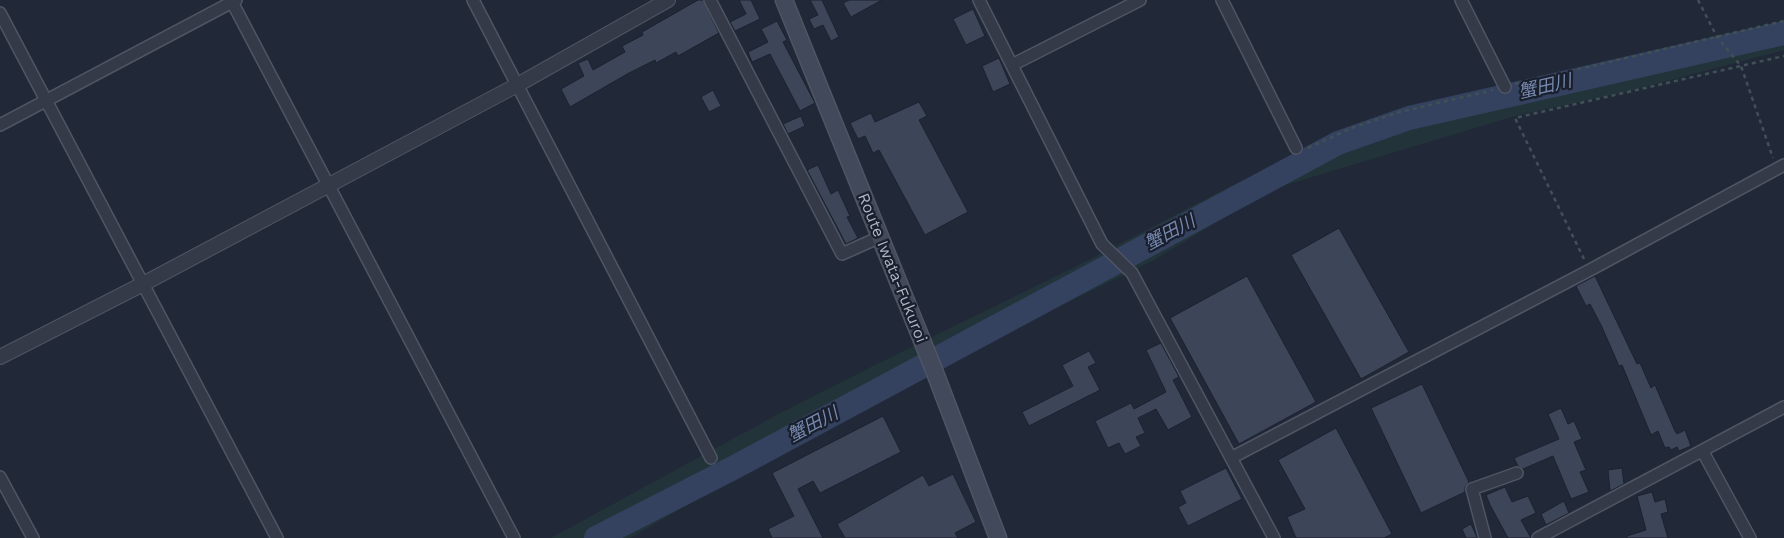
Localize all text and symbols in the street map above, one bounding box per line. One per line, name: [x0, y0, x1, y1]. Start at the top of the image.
water label: 蟹田川: [1516, 70, 1574, 104]
street label: Route Iwata-Fukuroi: [853, 190, 931, 346]
water label: 蟹田川: [1141, 211, 1199, 255]
water label: 蟹田川: [784, 403, 842, 447]

